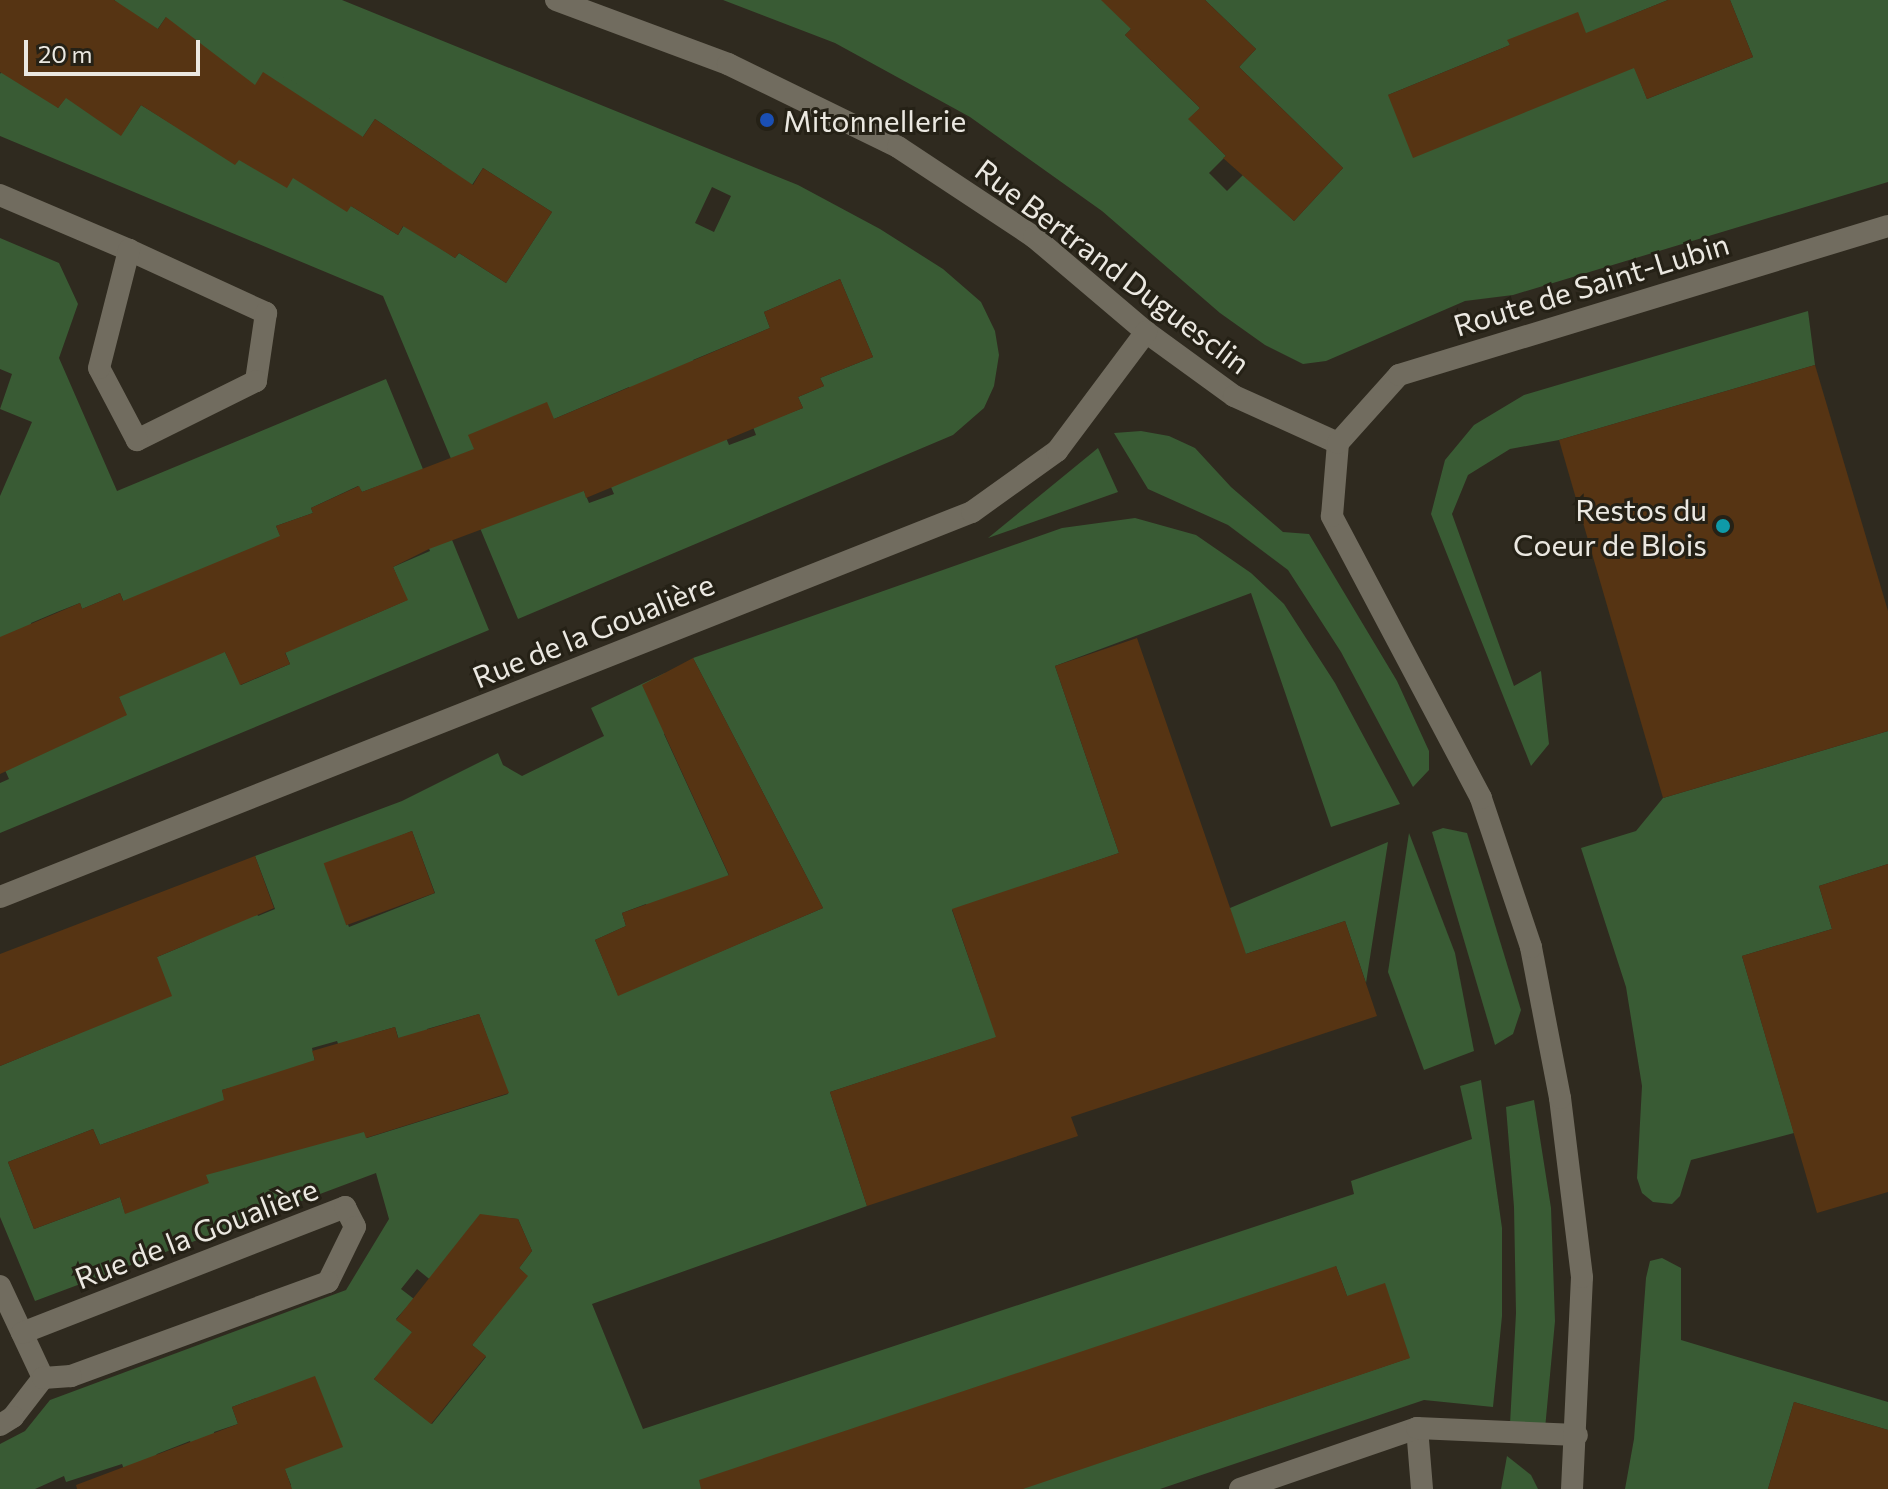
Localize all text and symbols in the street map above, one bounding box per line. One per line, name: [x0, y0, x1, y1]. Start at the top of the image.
scale bar: [28, 24, 204, 74]
text: 20 m: [38, 39, 92, 68]
place label: Mitonnellerie: [783, 102, 966, 138]
marker: Mitonnellerie: [758, 111, 776, 129]
street label: Rue Bertrand Duguesclin: [969, 151, 1257, 381]
street label: Route de Saint-Lubin: [1449, 225, 1733, 343]
place label: Restos du Coeur de Blois: [1513, 491, 1707, 562]
marker: Restos du Coeur de Blois: [1714, 517, 1732, 535]
street label: Rue de la Goualière: [467, 565, 719, 695]
street label: Rue de la Goualière: [70, 1170, 322, 1296]

